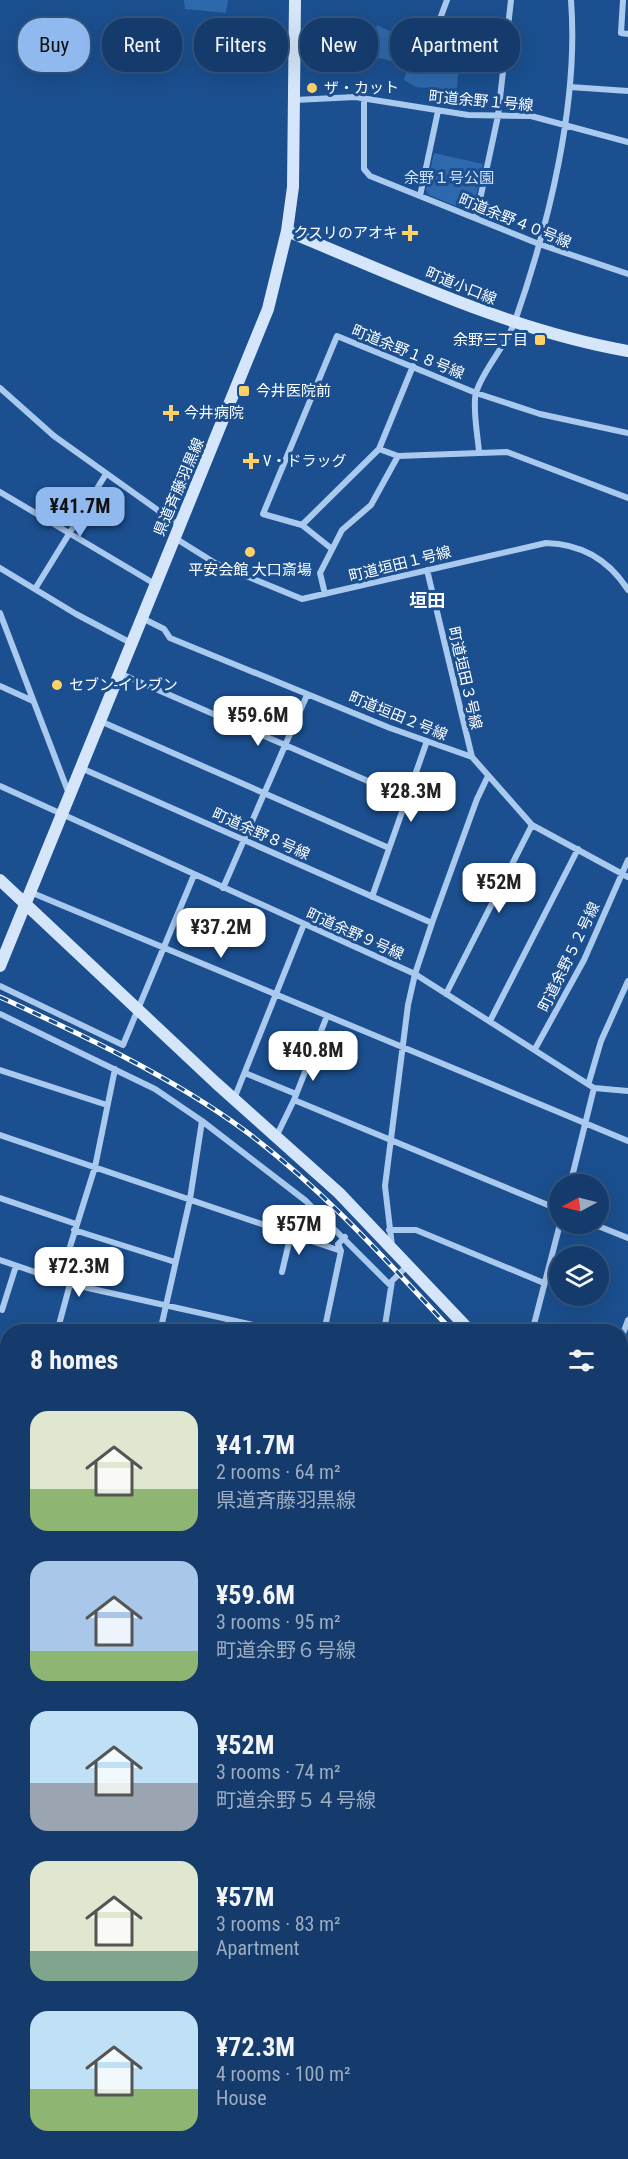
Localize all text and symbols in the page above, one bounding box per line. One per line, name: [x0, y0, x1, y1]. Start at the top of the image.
chip: Buy: [18, 18, 90, 72]
chip: Rent: [102, 18, 182, 72]
chip: Filters: [194, 18, 288, 72]
chip: New: [300, 18, 378, 72]
chip: Apartment: [390, 18, 520, 72]
place label: ザ・カット: [324, 79, 399, 97]
marker: ザ・カット: [305, 81, 319, 95]
street label: 町道余野１号線: [428, 87, 534, 115]
park label: 余野１号公園: [404, 169, 494, 187]
street label: 町道余野４０号線: [456, 190, 574, 252]
place label: クスリのアオキ: [293, 224, 398, 242]
marker: クスリのアオキ: [403, 226, 417, 240]
street label: 町道小口線: [423, 264, 499, 308]
street label: 町道余野１８号線: [349, 321, 467, 383]
place label: 余野三丁目: [453, 331, 528, 349]
marker: 余野三丁目: [533, 333, 547, 347]
place label: 今井医院前: [256, 382, 331, 400]
marker: 今井医院前: [237, 384, 251, 398]
marker: 今井病院: [162, 404, 180, 422]
place label: 今井病院: [184, 404, 244, 422]
street label: 県道斉藤羽黒線: [150, 435, 208, 539]
place label: V・ドラッグ: [263, 452, 346, 470]
marker: V・ドラッグ: [244, 454, 258, 468]
pin: ¥41.7M: [31, 487, 129, 538]
text: ¥41.7M: [50, 494, 110, 518]
street label: 町道垣田１号線: [347, 543, 453, 585]
marker: 平安会館 大口斎場: [243, 545, 257, 559]
place label: 平安会館 大口斎場: [188, 561, 312, 579]
district label: 垣田: [409, 590, 445, 611]
street label: 町道垣田３号線: [444, 625, 486, 731]
place label: セブン-イレブン: [69, 676, 178, 694]
marker: セブン-イレブン: [50, 678, 64, 692]
street label: 町道垣田２号線: [346, 688, 450, 744]
pin: ¥59.6M: [209, 696, 307, 747]
text: ¥59.6M: [228, 703, 288, 727]
pin: ¥28.3M: [362, 772, 460, 823]
text: ¥28.3M: [381, 779, 441, 803]
street label: 町道余野８号線: [209, 804, 313, 864]
pin: ¥52M: [463, 863, 535, 914]
text: ¥52M: [477, 870, 521, 894]
street label: 町道余野５２号線: [535, 899, 603, 1015]
street label: 町道余野９号線: [303, 904, 407, 964]
pin: ¥37.2M: [172, 908, 270, 959]
text: ¥37.2M: [191, 915, 251, 939]
pin: ¥40.8M: [264, 1031, 362, 1082]
text: ¥40.8M: [283, 1038, 343, 1062]
north arrow: [549, 1174, 609, 1234]
map controls: [549, 1174, 609, 1306]
pin: ¥57M: [263, 1205, 335, 1256]
text: ¥57M: [277, 1212, 321, 1236]
button: layers: [549, 1246, 609, 1306]
pin: ¥72.3M: [30, 1247, 128, 1298]
text: ¥72.3M: [49, 1254, 109, 1278]
icon: filters: [565, 1344, 598, 1377]
text: 8 homes: [30, 1345, 118, 1375]
text: ¥41.7M: [216, 1430, 295, 1460]
icon: home: [78, 1435, 150, 1507]
text: 2 rooms · 64 m²: [216, 1460, 341, 1484]
text: 県道斉藤羽黒線: [216, 1488, 356, 1512]
text: ¥59.6M: [216, 1580, 295, 1610]
icon: home: [78, 1585, 150, 1657]
text: 3 rooms · 95 m²: [216, 1610, 341, 1634]
text: 町道余野６号線: [216, 1638, 356, 1662]
text: ¥52M: [216, 1730, 274, 1760]
icon: home: [78, 1735, 150, 1807]
text: 3 rooms · 74 m²: [216, 1760, 341, 1784]
text: 町道余野５４号線: [216, 1788, 376, 1812]
text: ¥57M: [216, 1882, 274, 1912]
icon: home: [78, 1885, 150, 1957]
text: 3 rooms · 83 m²: [216, 1912, 341, 1936]
text: Apartment: [216, 1936, 300, 1960]
text: ¥72.3M: [216, 2032, 295, 2062]
icon: home: [78, 2035, 150, 2107]
text: 4 rooms · 100 m²: [216, 2062, 351, 2086]
text: House: [216, 2086, 267, 2110]

